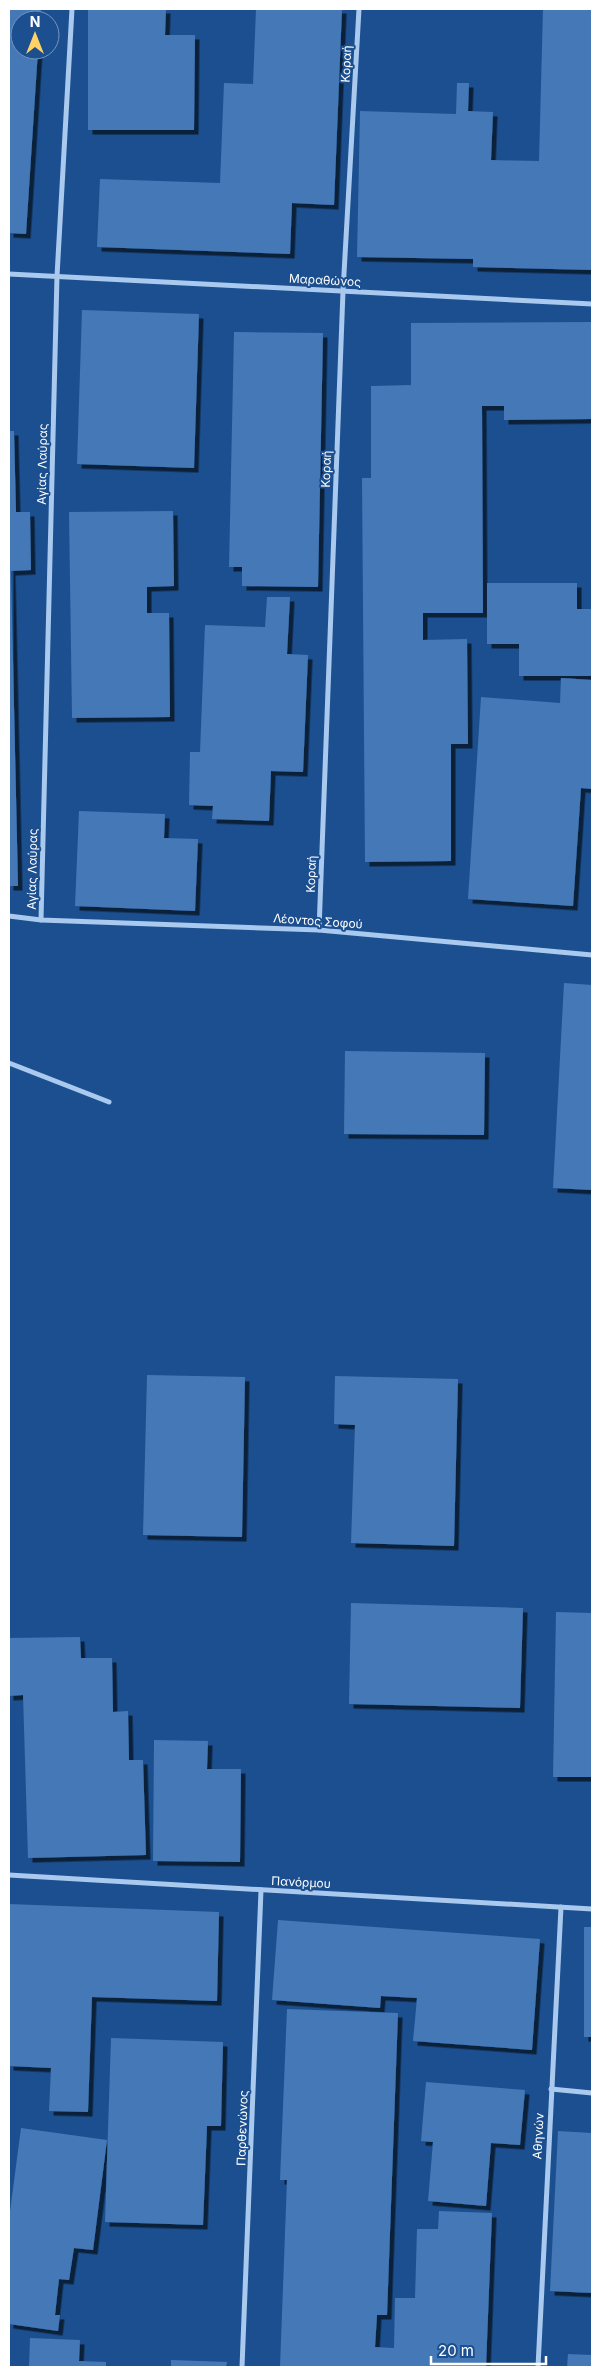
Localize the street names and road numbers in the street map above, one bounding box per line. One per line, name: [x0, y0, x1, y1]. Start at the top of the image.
street label: Κοραή: [338, 45, 354, 83]
street label: Μαραθώνος: [289, 271, 362, 289]
street label: Αγίας Λαύρας: [34, 423, 50, 505]
street label: Κοραή: [318, 450, 334, 488]
street label: Αγίας Λαύρας: [24, 828, 40, 910]
street label: Κοραή: [303, 855, 319, 893]
street label: Λέοντος Σοφού: [273, 910, 363, 932]
street label: Πανόρμου: [271, 1873, 331, 1891]
street label: Παρθενώνος: [233, 2090, 251, 2166]
street label: Αθηνών: [529, 2112, 547, 2160]

